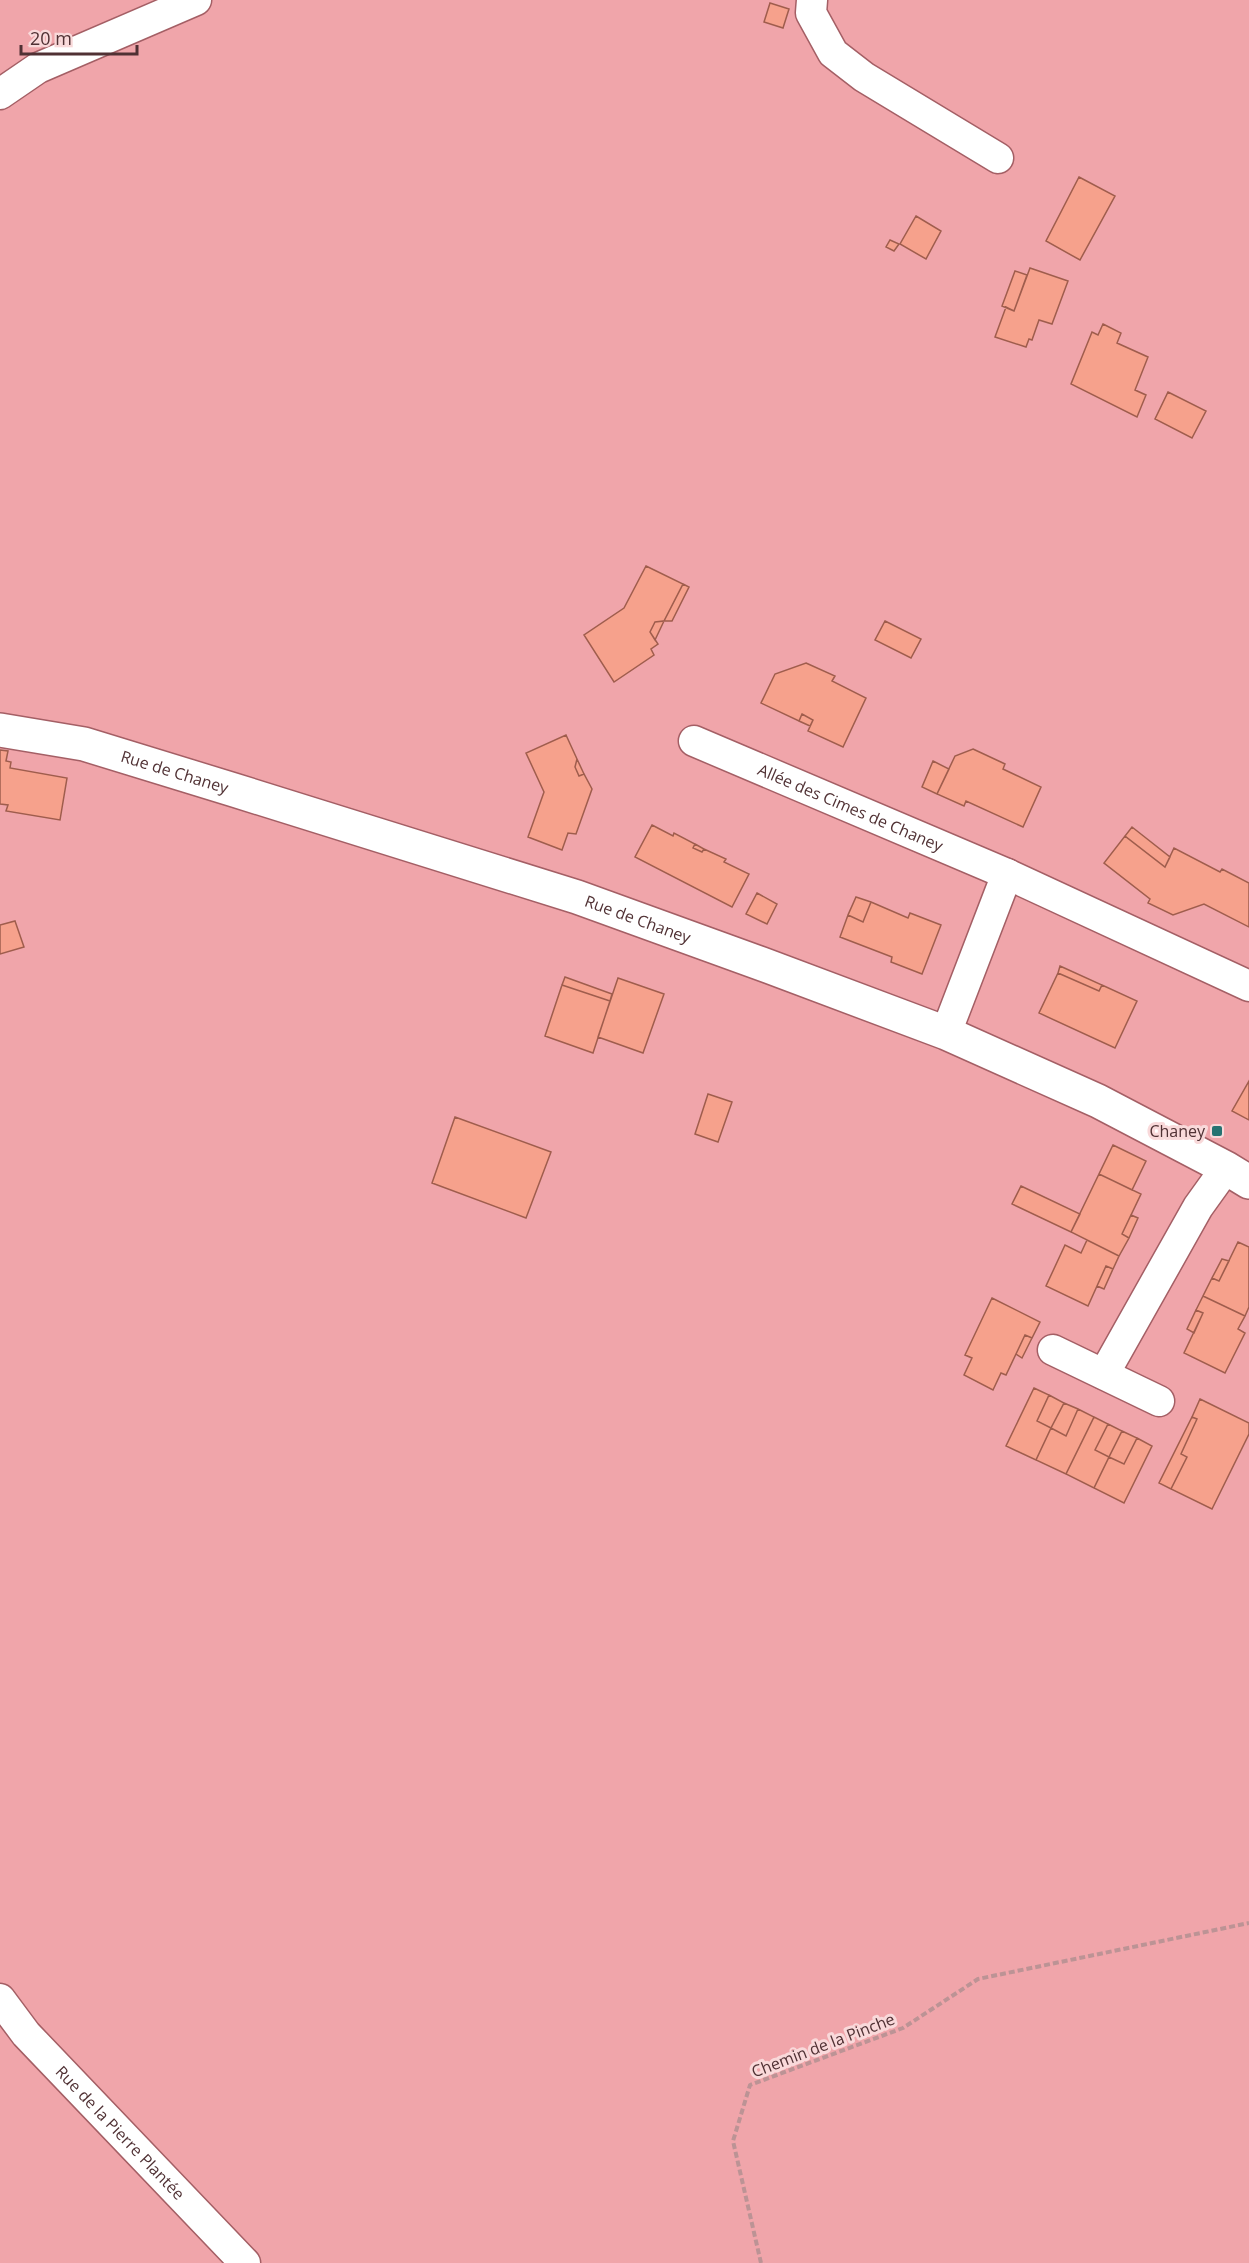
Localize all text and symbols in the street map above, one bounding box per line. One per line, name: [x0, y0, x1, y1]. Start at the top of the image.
scale bar: [21, 18, 136, 56]
text: 20 m: [30, 26, 72, 50]
street label: Rue de Chaney: [118, 745, 232, 799]
street label: Allée des Cimes de Chaney: [755, 758, 947, 857]
street label: Rue de Chaney: [582, 890, 695, 949]
place label: Chaney: [1149, 1120, 1206, 1142]
marker: Chaney: [1210, 1124, 1224, 1138]
street label: Chemin de la Pinche: [748, 2008, 898, 2082]
street label: Rue de la Pierre Plantée: [51, 2061, 190, 2204]

